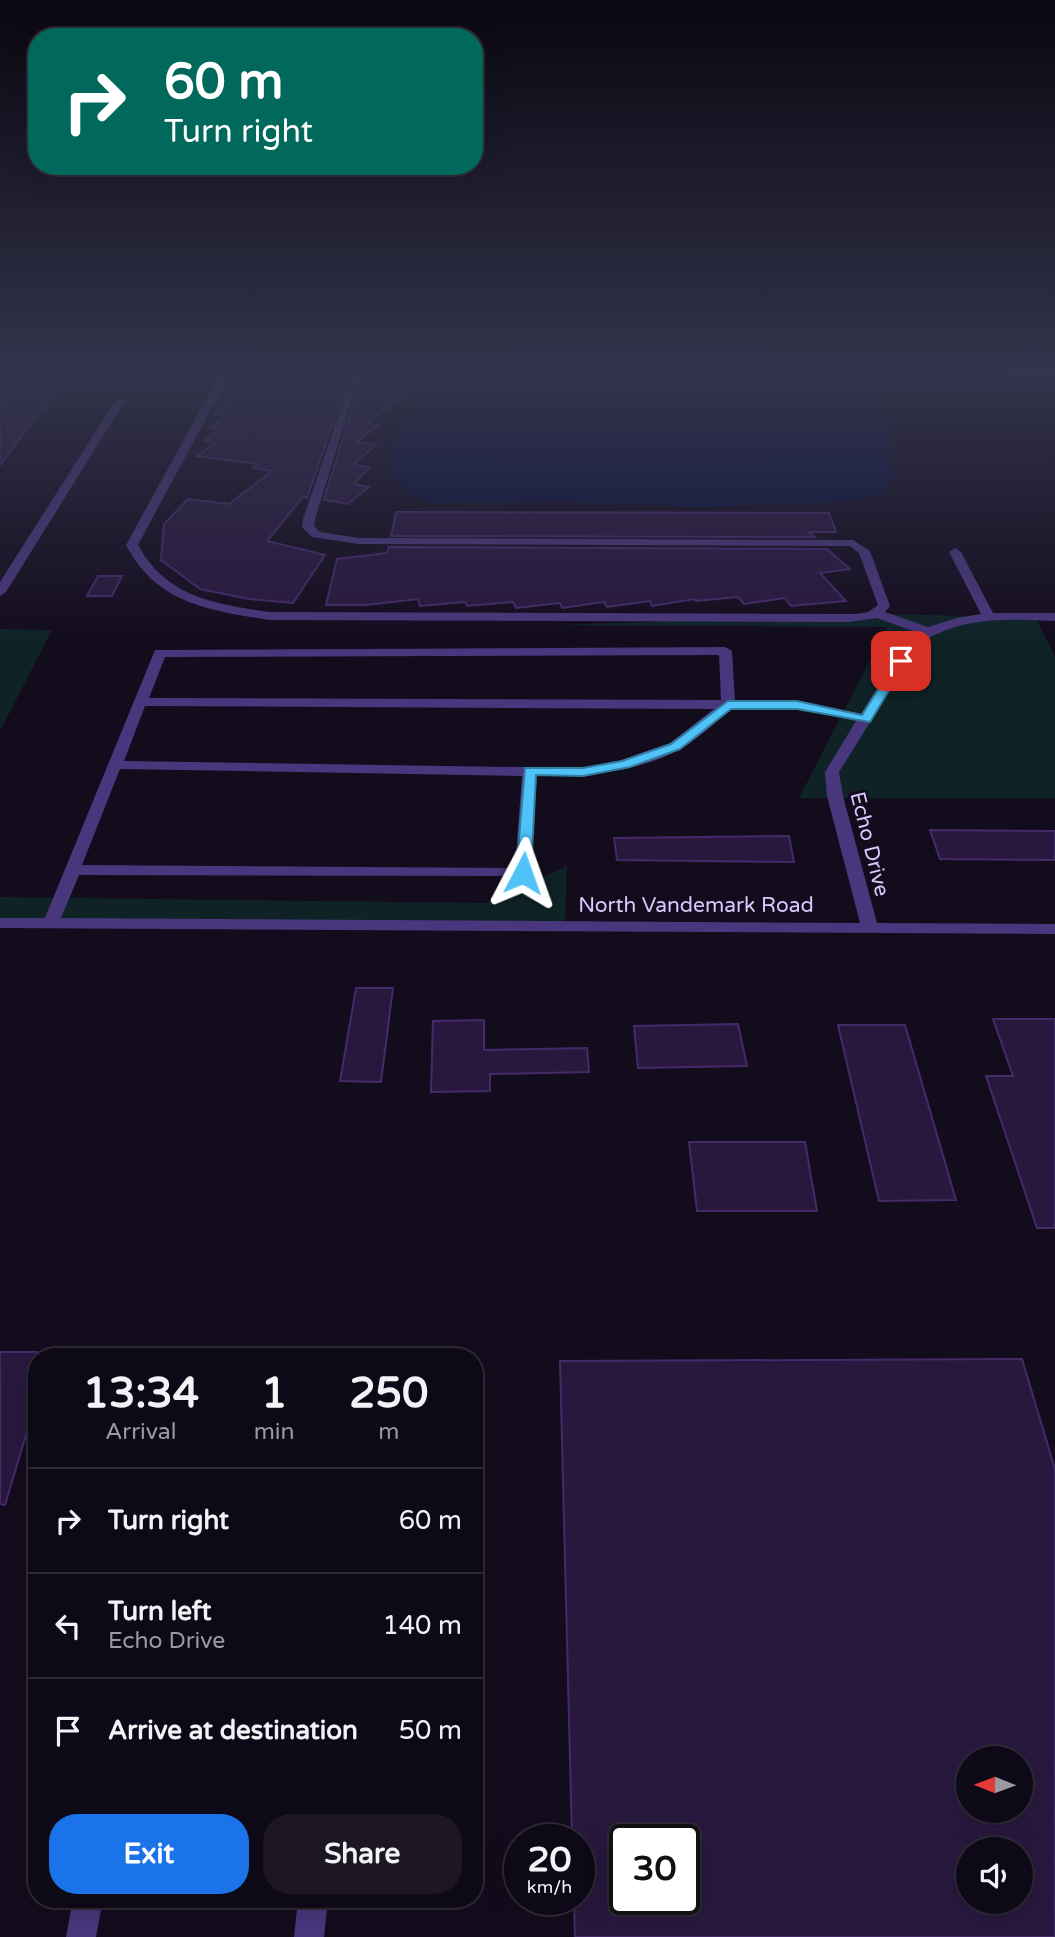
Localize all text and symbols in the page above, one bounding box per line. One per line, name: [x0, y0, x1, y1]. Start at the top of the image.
text: 60 m: [164, 53, 283, 112]
icon: right: [49, 56, 140, 147]
text: Turn right: [164, 113, 313, 151]
pin: [871, 631, 931, 691]
icon: arrive: [882, 642, 920, 680]
street label: Echo Drive: [844, 789, 895, 899]
position arrow: [486, 836, 560, 910]
street label: North Vandemark Road: [578, 893, 814, 918]
text: 13:34: [83, 1368, 199, 1419]
text: 1: [261, 1368, 287, 1419]
text: 250: [349, 1368, 428, 1419]
text: Arrival: [105, 1418, 176, 1446]
text: min: [254, 1418, 295, 1446]
text: m: [378, 1418, 399, 1446]
icon: right: [49, 1502, 87, 1540]
text: Turn right: [108, 1505, 229, 1536]
text: 60 m: [399, 1505, 462, 1536]
text: Turn left: [108, 1596, 211, 1627]
icon: left: [49, 1607, 87, 1645]
text: 140 m: [382, 1610, 462, 1641]
text: Echo Drive: [108, 1627, 225, 1655]
icon: arrive: [49, 1712, 87, 1750]
text: Arrive at destination: [108, 1715, 358, 1746]
text: 50 m: [399, 1715, 462, 1746]
north arrow: [956, 1746, 1032, 1824]
map controls: [956, 1746, 1033, 1914]
button: Exit: [49, 1814, 249, 1894]
button: Share: [263, 1814, 462, 1894]
speed limit sign: 30: [609, 1824, 700, 1915]
button: sound: [956, 1837, 1033, 1914]
text: 20: [528, 1839, 571, 1881]
text: km/h: [527, 1876, 572, 1898]

